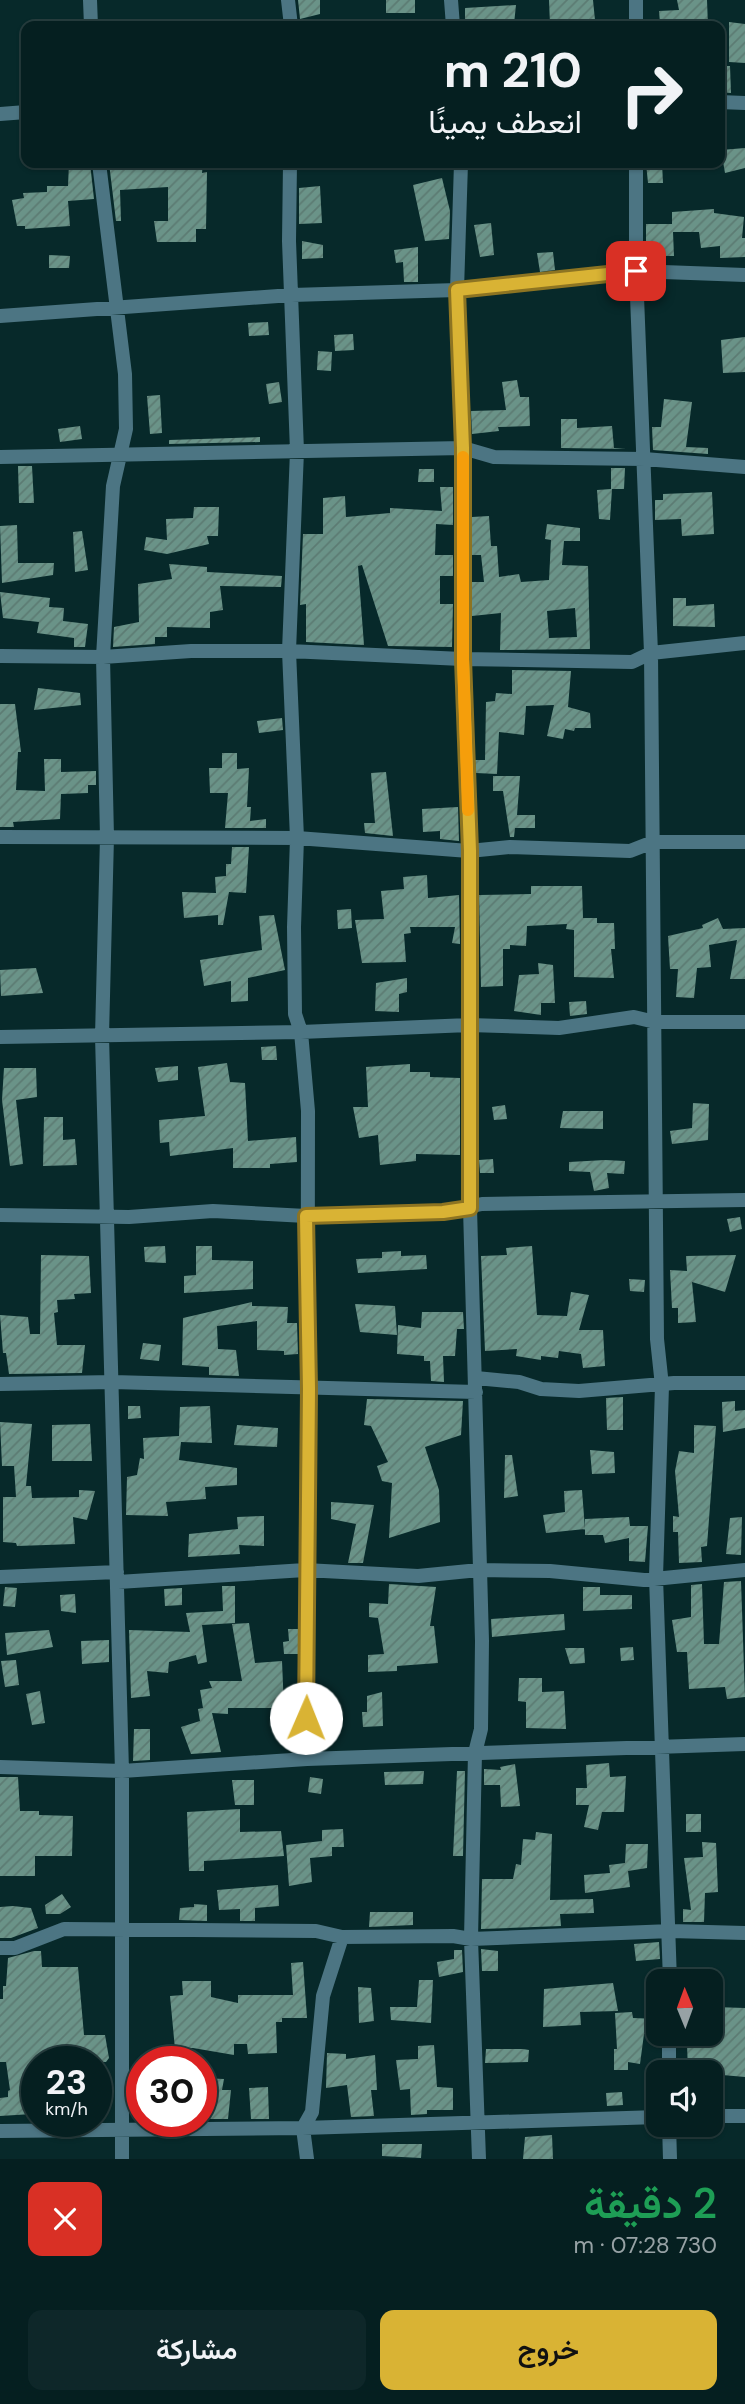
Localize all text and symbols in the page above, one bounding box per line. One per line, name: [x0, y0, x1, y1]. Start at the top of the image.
text: 210 m: [444, 38, 582, 102]
icon: right: [606, 49, 697, 140]
text: انعطف يمينًا: [428, 101, 582, 143]
pin: [606, 241, 666, 301]
icon: arrive: [617, 252, 655, 290]
position arrow: [269, 1681, 343, 1755]
north arrow: [646, 1969, 723, 2046]
map controls: [646, 1969, 723, 2137]
speed limit sign: 30: [126, 2046, 217, 2137]
text: 23: [46, 2059, 87, 2105]
button: sound: [646, 2060, 723, 2137]
text: km/h: [45, 2097, 88, 2121]
text: 2 دقيقة: [584, 2176, 717, 2231]
button: close: [28, 2182, 102, 2256]
text: 730 m · 07:28: [573, 2230, 717, 2260]
button: مشاركة: [28, 2310, 366, 2390]
button: خروج: [380, 2310, 717, 2390]

